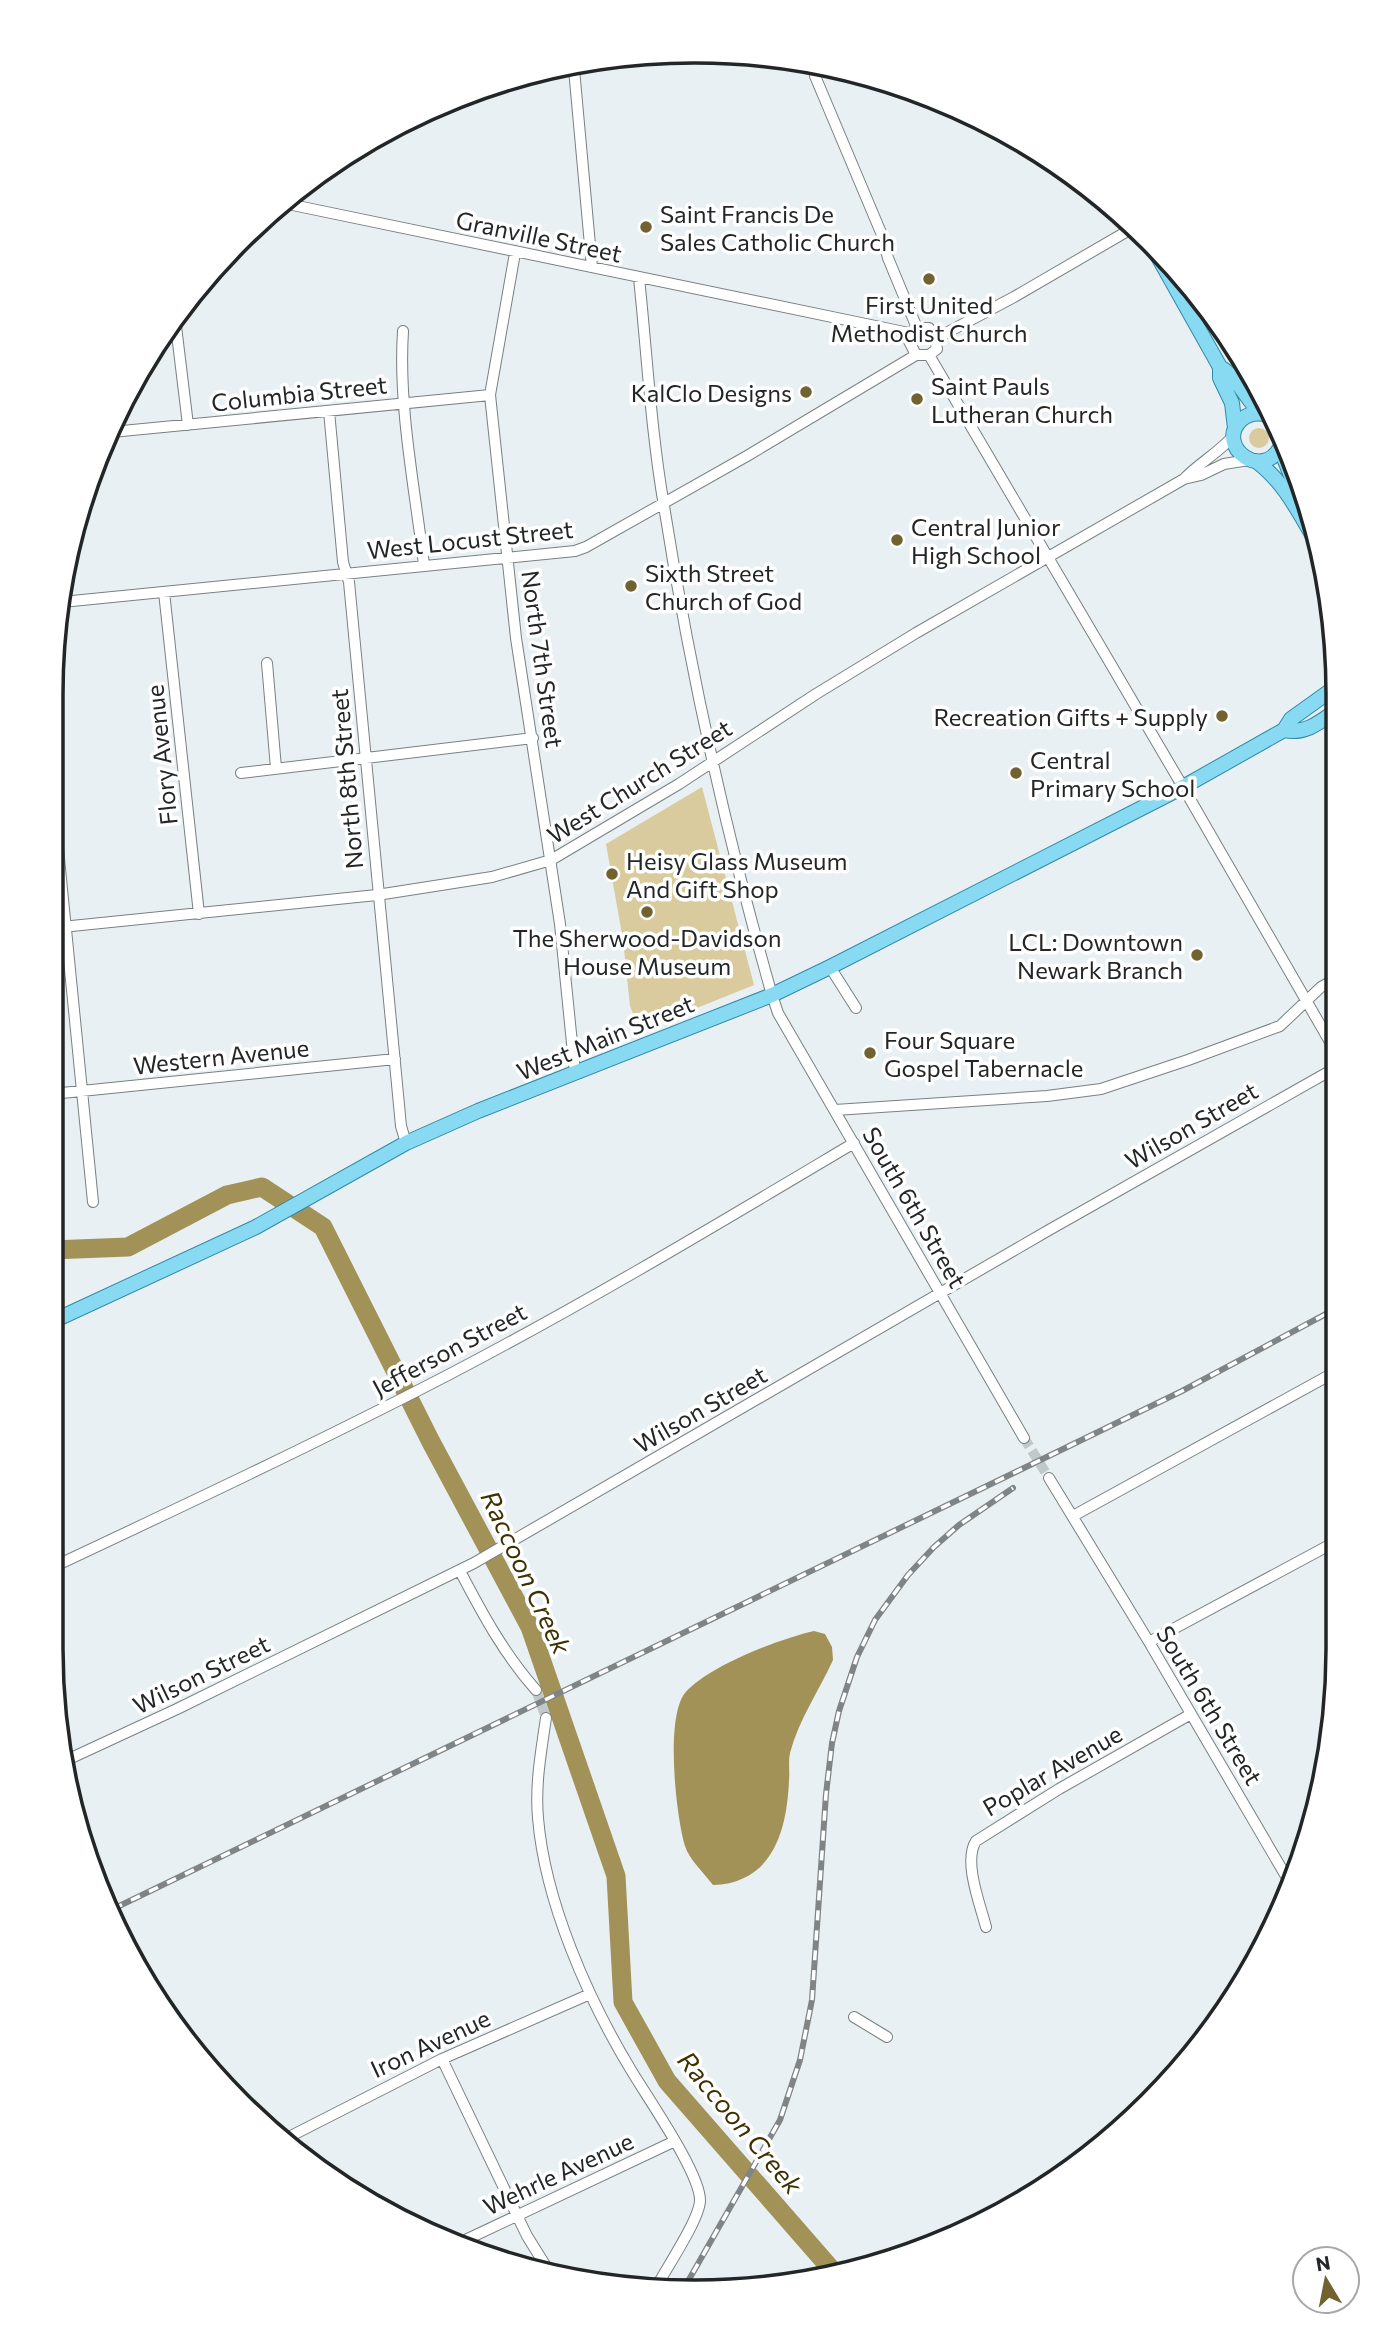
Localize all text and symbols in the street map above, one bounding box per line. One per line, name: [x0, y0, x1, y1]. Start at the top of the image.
place label: Saint Francis De Sales Catholic Church: [660, 199, 895, 256]
street label: Granville Street: [453, 204, 625, 268]
marker: Saint Francis De Sales Catholic Church: [638, 219, 654, 235]
marker: First United Methodist Church: [921, 271, 937, 287]
place label: First United Methodist Church: [830, 290, 1028, 347]
street label: Columbia Street: [210, 369, 388, 417]
place label: Saint Pauls Lutheran Church: [931, 371, 1113, 428]
place label: KalClo Designs: [631, 378, 792, 407]
marker: KalClo Designs: [798, 384, 814, 400]
marker: Saint Pauls Lutheran Church: [909, 391, 925, 407]
place label: Central Junior High School: [911, 512, 1061, 569]
street label: West Locust Street: [365, 514, 575, 564]
marker: Central Junior High School: [889, 532, 905, 548]
place label: Sixth Street Church of God: [645, 558, 802, 615]
street label: North 7th Street: [516, 568, 570, 750]
marker: Sixth Street Church of God: [623, 578, 639, 594]
street label: Flory Avenue: [139, 683, 183, 827]
street label: North 8th Street: [324, 688, 368, 870]
place label: Recreation Gifts + Supply: [933, 702, 1208, 731]
marker: Recreation Gifts + Supply: [1214, 708, 1230, 724]
street label: West Church Street: [542, 713, 737, 849]
place label: Central Primary School: [1030, 745, 1195, 802]
marker: Central Primary School: [1008, 765, 1024, 781]
place label: Heisy Glass Museum And Gift Shop: [626, 846, 847, 903]
marker: Heisy Glass Museum And Gift Shop: [604, 866, 620, 882]
marker: The Sherwood-Davidson House Museum: [639, 904, 655, 920]
place label: The Sherwood-Davidson House Museum: [512, 923, 782, 980]
place label: LCL: Downtown Newark Branch: [1008, 927, 1183, 984]
marker: LCL: Downtown Newark Branch: [1189, 947, 1205, 963]
street label: West Main Street: [512, 988, 698, 1086]
place label: Four Square Gospel Tabernacle: [884, 1025, 1083, 1082]
street label: Western Avenue: [132, 1032, 310, 1080]
marker: Four Square Gospel Tabernacle: [862, 1045, 878, 1061]
street label: Wilson Street: [1120, 1075, 1263, 1175]
street label: South 6th Street: [857, 1122, 973, 1293]
street label: Jefferson Street: [367, 1296, 531, 1402]
street label: Wilson Street: [629, 1359, 772, 1459]
water label: Raccoon Creek: [476, 1485, 579, 1660]
street label: South 6th Street: [1151, 1620, 1269, 1790]
street label: Wilson Street: [128, 1628, 274, 1720]
street label: Poplar Avenue: [977, 1718, 1127, 1822]
street label: Iron Avenue: [366, 2003, 494, 2083]
water label: Raccoon Creek: [672, 2044, 810, 2200]
street label: Wehrle Avenue: [478, 2126, 638, 2220]
north arrow: [1291, 2245, 1361, 2315]
text: N: [1314, 2250, 1332, 2275]

